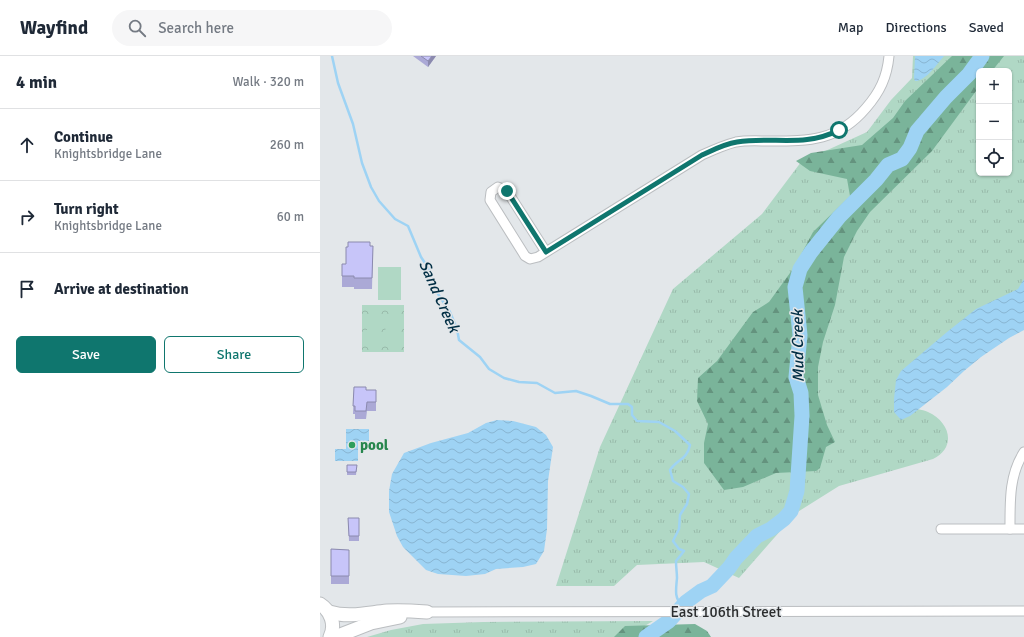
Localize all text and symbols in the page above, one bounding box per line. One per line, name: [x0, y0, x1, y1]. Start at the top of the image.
search box: [112, 10, 392, 46]
text: Wayfind: [20, 16, 88, 40]
icon: search: [126, 17, 148, 39]
text: Search here: [158, 19, 234, 37]
text: Map: [838, 19, 864, 36]
text: Directions: [886, 19, 947, 36]
text: Saved: [969, 19, 1004, 36]
map controls: [976, 68, 1012, 176]
button: +: [976, 68, 1012, 104]
text: 4 min: [16, 72, 57, 93]
text: Walk · 320 m: [233, 74, 304, 90]
button: −: [976, 104, 1012, 140]
route start: [830, 121, 848, 139]
text: Continue: [54, 128, 113, 146]
icon: ahead: [16, 134, 38, 156]
text: 260 m: [270, 137, 304, 153]
button: locate: [976, 140, 1012, 176]
text: Knightsbridge Lane: [54, 146, 162, 162]
route end: [498, 182, 516, 200]
text: Turn right: [54, 200, 119, 218]
icon: right: [16, 206, 38, 228]
text: 60 m: [277, 209, 304, 225]
text: Knightsbridge Lane: [54, 218, 162, 234]
water label: Sand Creek: [414, 257, 465, 337]
icon: arrive: [16, 278, 38, 300]
text: Arrive at destination: [54, 280, 189, 298]
water label: Mud Creek: [787, 307, 809, 383]
button: Save: [16, 336, 156, 373]
button: Share: [164, 336, 304, 373]
place label: pool: [360, 436, 389, 454]
marker: pool: [347, 440, 357, 450]
street label: East 106th Street: [670, 603, 782, 621]

